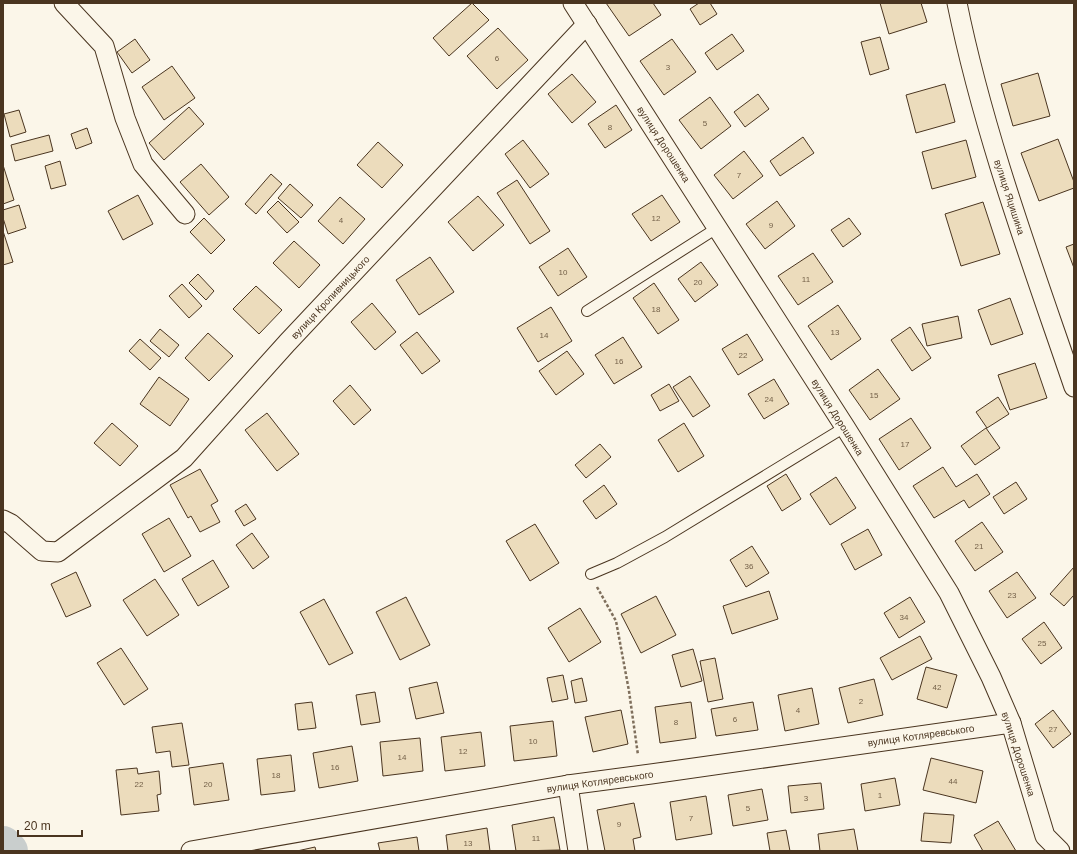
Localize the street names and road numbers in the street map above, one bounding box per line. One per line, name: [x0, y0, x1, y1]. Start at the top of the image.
street label: вулиця Дорошенка: [635, 104, 692, 185]
street label: вулиця Яцишина: [992, 158, 1027, 237]
street label: вулиця Кропивницького: [289, 253, 372, 341]
street label: вулиця Дорошенка: [810, 377, 866, 458]
street label: вулиця Дорошенка: [1000, 711, 1037, 798]
street label: вулиця Котляревського: [867, 723, 976, 748]
street label: вулиця Котляревського: [546, 769, 655, 794]

